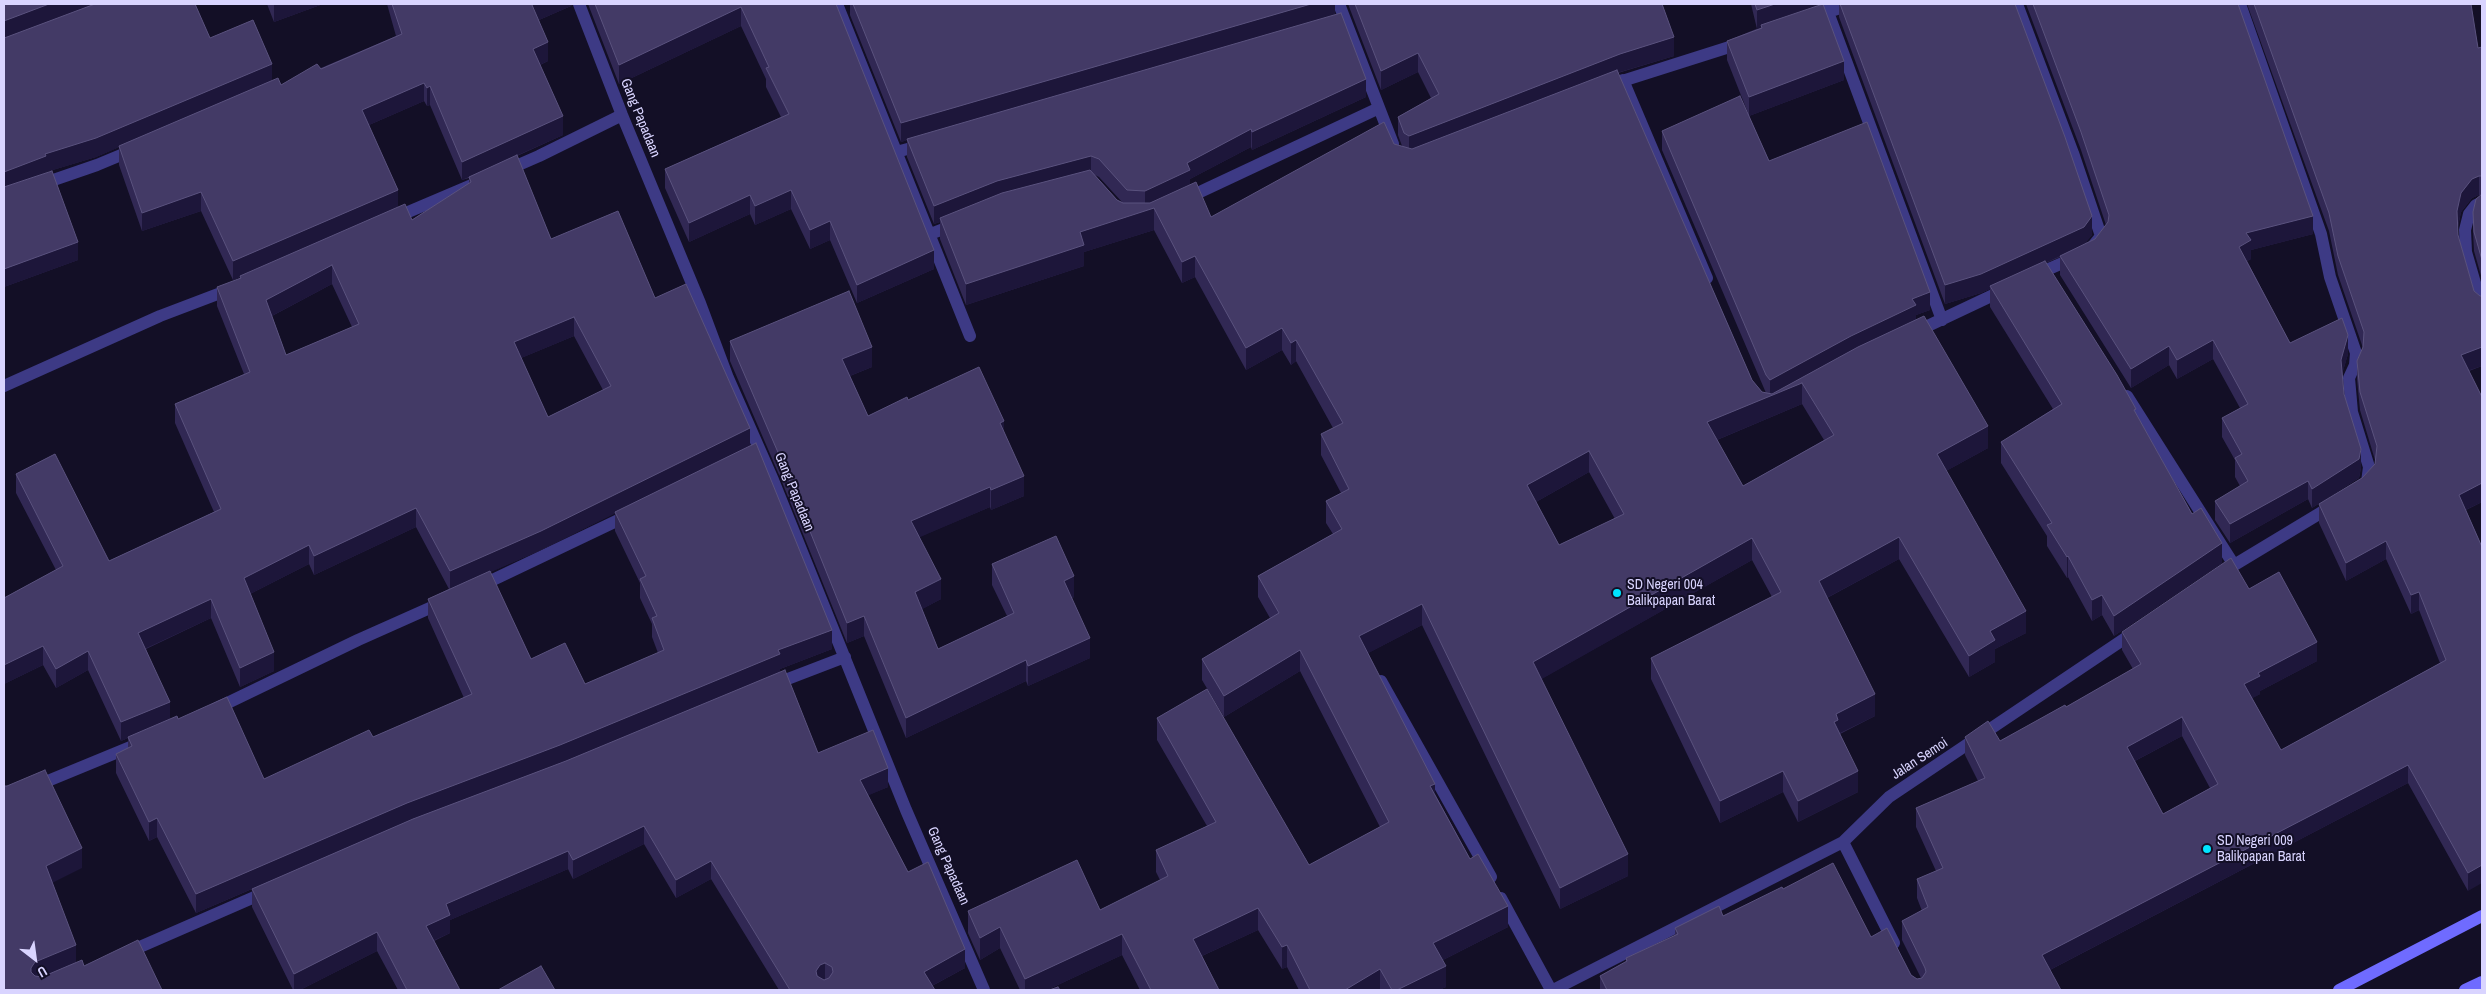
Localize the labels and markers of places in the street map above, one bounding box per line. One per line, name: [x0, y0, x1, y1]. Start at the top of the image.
place label: SD Negeri 004 Balikpapan Barat: [1627, 577, 1715, 610]
marker: SD Negeri 004 Balikpapan Barat: [1611, 587, 1623, 599]
place label: SD Negeri 009 Balikpapan Barat: [2217, 833, 2305, 866]
marker: SD Negeri 009 Balikpapan Barat: [2201, 843, 2213, 855]

